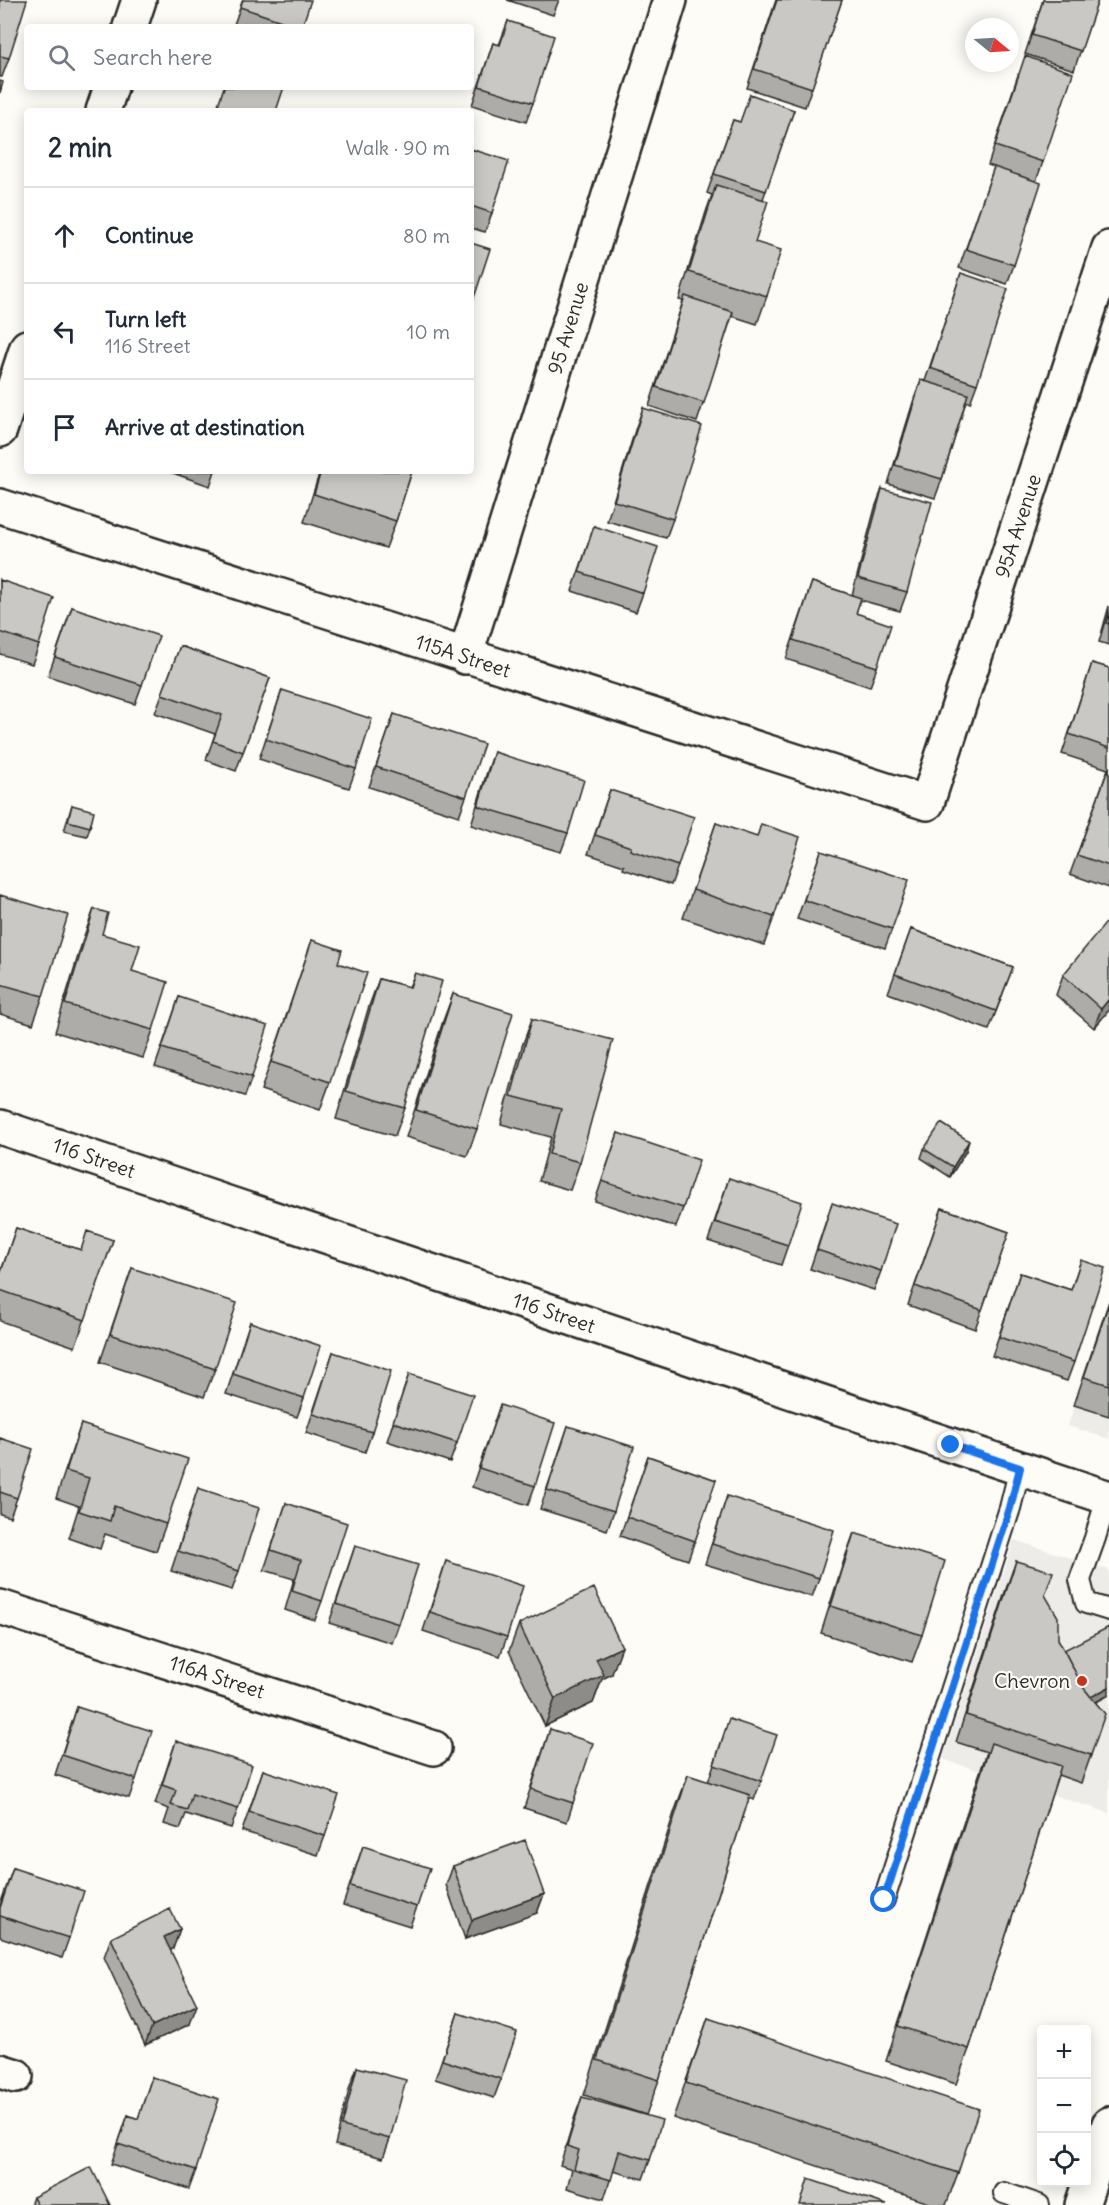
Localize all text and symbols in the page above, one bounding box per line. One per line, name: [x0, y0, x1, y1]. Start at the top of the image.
north arrow: [965, 18, 1019, 72]
search box: [24, 24, 474, 90]
icon: search: [45, 41, 78, 74]
text: Search here: [93, 43, 212, 71]
text: 2 min: [48, 131, 112, 164]
text: Walk · 90 m: [345, 135, 450, 160]
icon: ahead: [48, 219, 81, 252]
text: Continue: [105, 221, 194, 249]
text: 80 m: [403, 223, 450, 248]
street label: 95 Avenue: [542, 279, 593, 377]
text: Turn left: [105, 305, 186, 333]
icon: left: [48, 315, 81, 348]
text: 10 m: [407, 319, 450, 344]
text: 116 Street: [105, 333, 191, 358]
icon: arrive: [48, 411, 81, 444]
text: Arrive at destination: [105, 413, 305, 441]
street label: 95A Avenue: [989, 471, 1046, 581]
street label: 115A Street: [413, 628, 514, 683]
street label: 116 Street: [50, 1132, 139, 1183]
street label: 116 Street: [510, 1287, 599, 1338]
route end: [937, 1431, 963, 1457]
street label: 116A Street: [166, 1649, 268, 1704]
place label: Chevron: [994, 1668, 1070, 1693]
marker: Chevron: [1075, 1674, 1089, 1688]
route start: [870, 1886, 896, 1912]
map controls: [1037, 2025, 1091, 2187]
button: +: [1037, 2025, 1091, 2079]
button: −: [1037, 2079, 1091, 2133]
button: locate: [1037, 2133, 1091, 2187]

